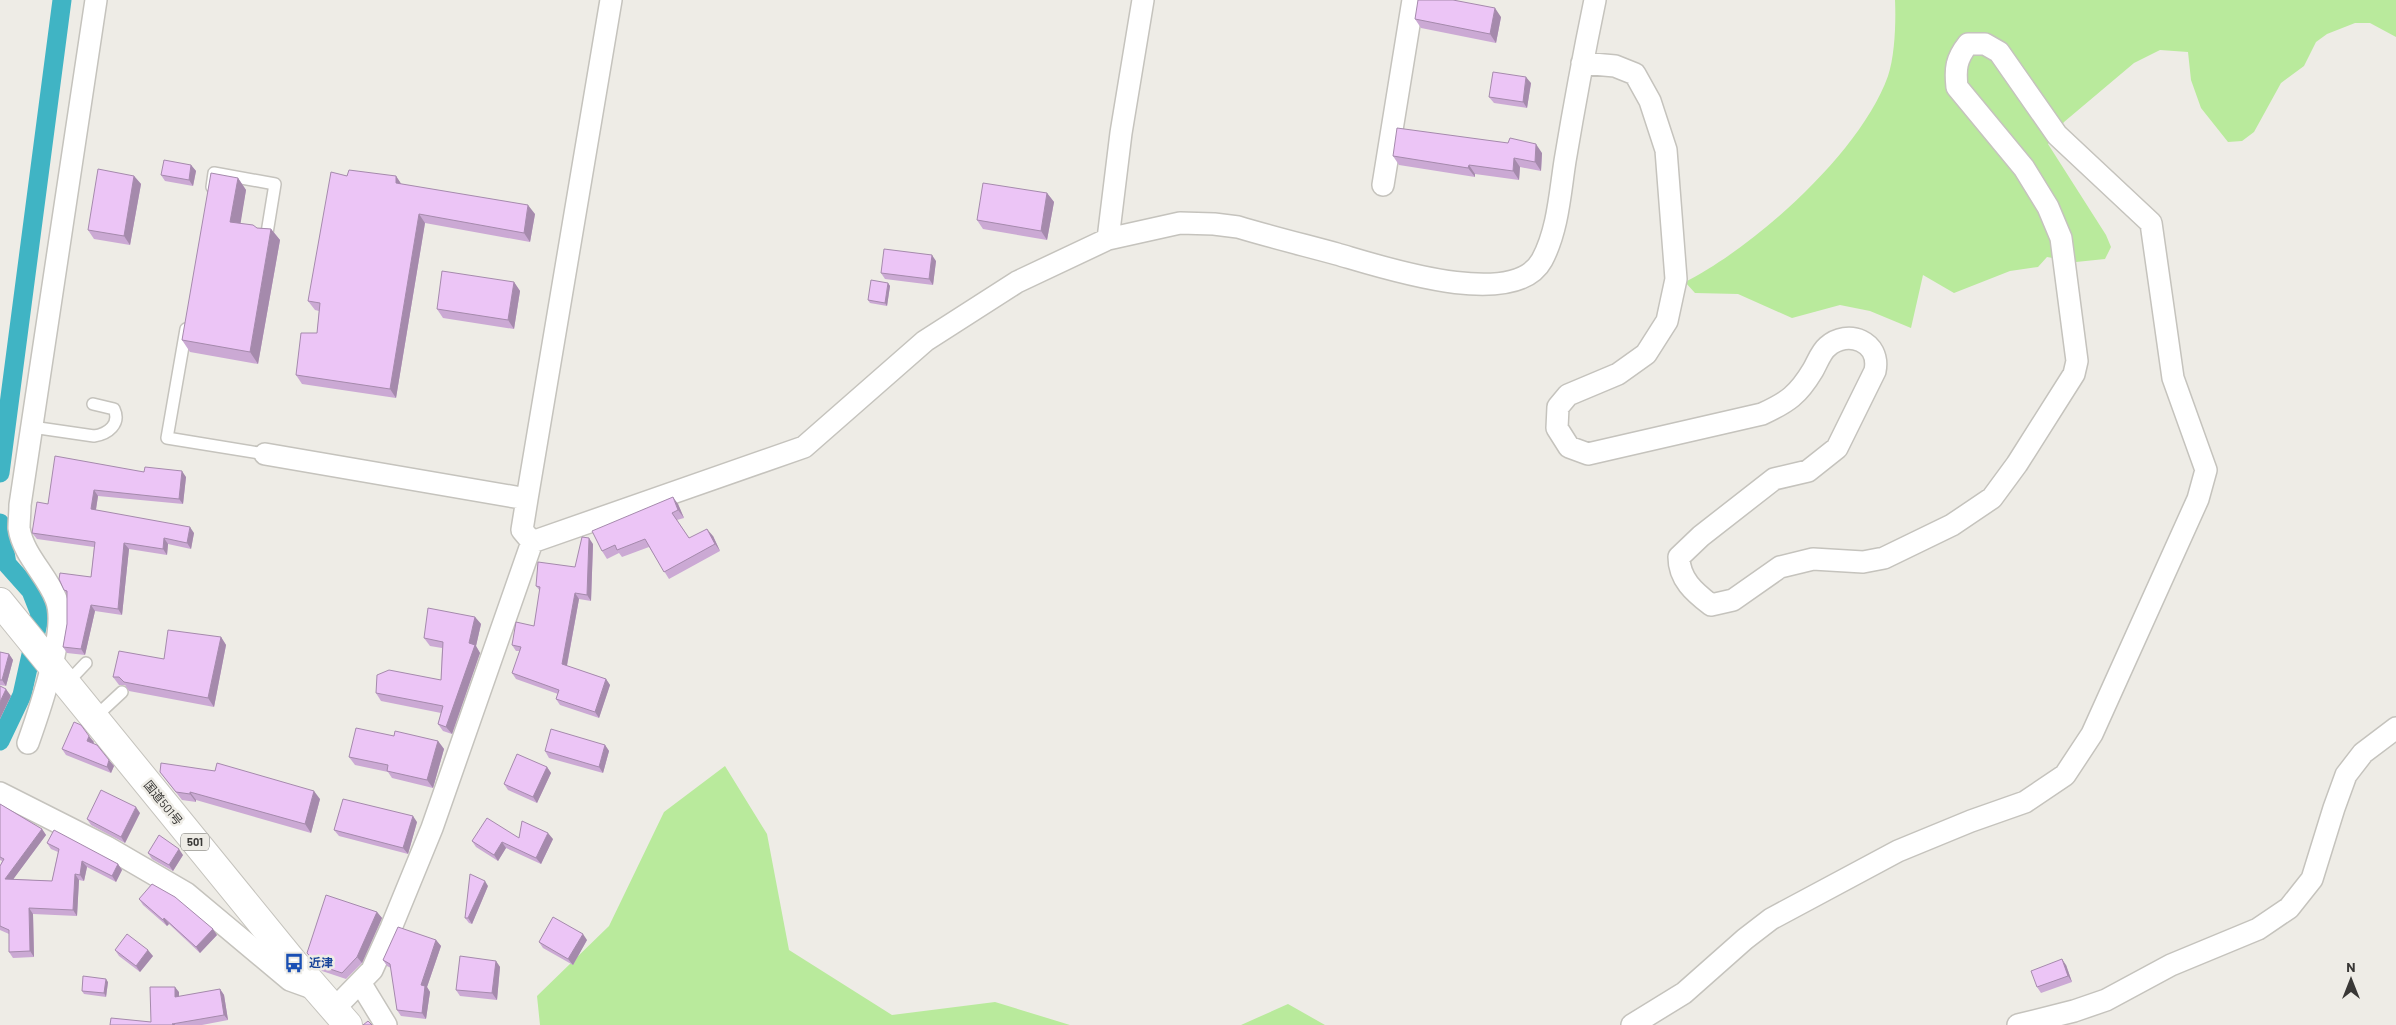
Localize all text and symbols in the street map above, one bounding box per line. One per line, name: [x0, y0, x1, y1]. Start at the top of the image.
street label: 国道501号: [142, 777, 186, 827]
road number: 501: [181, 834, 209, 850]
bus stop icon: 近津: [283, 952, 305, 974]
place label: 近津: [309, 955, 333, 969]
north arrow: [2326, 955, 2376, 1005]
text: N: [2346, 958, 2356, 975]

